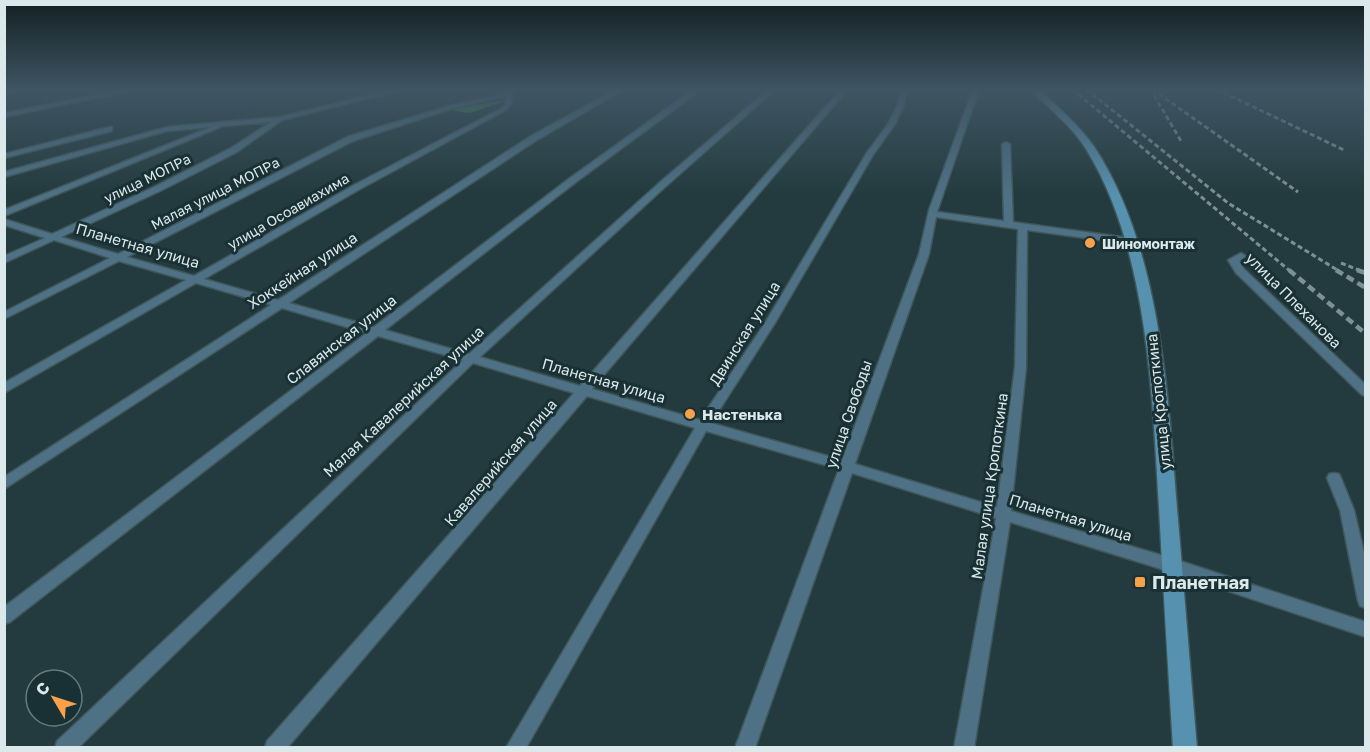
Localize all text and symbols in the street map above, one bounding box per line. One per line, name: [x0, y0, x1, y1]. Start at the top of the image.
street label: улица МОПРа: [101, 150, 193, 206]
street label: Малая улица МОПРа: [148, 153, 282, 233]
street label: улица Осоавиахима: [224, 169, 352, 253]
street label: Планетная улица: [74, 219, 202, 271]
street label: Хоккейная улица: [244, 228, 360, 312]
place label: Шиномонтаж: [1102, 235, 1196, 252]
marker: Шиномонтаж: [1083, 236, 1097, 250]
street label: улица Плеханова: [1242, 248, 1346, 352]
street label: Двинская улица: [705, 278, 783, 388]
street label: Славянская улица: [282, 290, 400, 388]
street label: Малая Кавалерийская улица: [319, 322, 487, 480]
street label: улица Кропоткина: [1142, 333, 1174, 471]
street label: Планетная улица: [540, 354, 668, 406]
street label: улица Свободы: [821, 358, 875, 470]
street label: Малая улица Кропоткина: [967, 392, 1011, 580]
street label: Кавалерийская улица: [440, 395, 560, 529]
place label: Настенька: [702, 405, 782, 423]
marker: Настенька: [683, 407, 697, 421]
street label: Планетная улица: [1007, 490, 1135, 544]
place label: Планетная: [1152, 571, 1249, 593]
marker: Планетная: [1133, 575, 1147, 589]
north arrow: [24, 668, 84, 728]
text: С: [31, 678, 54, 699]

